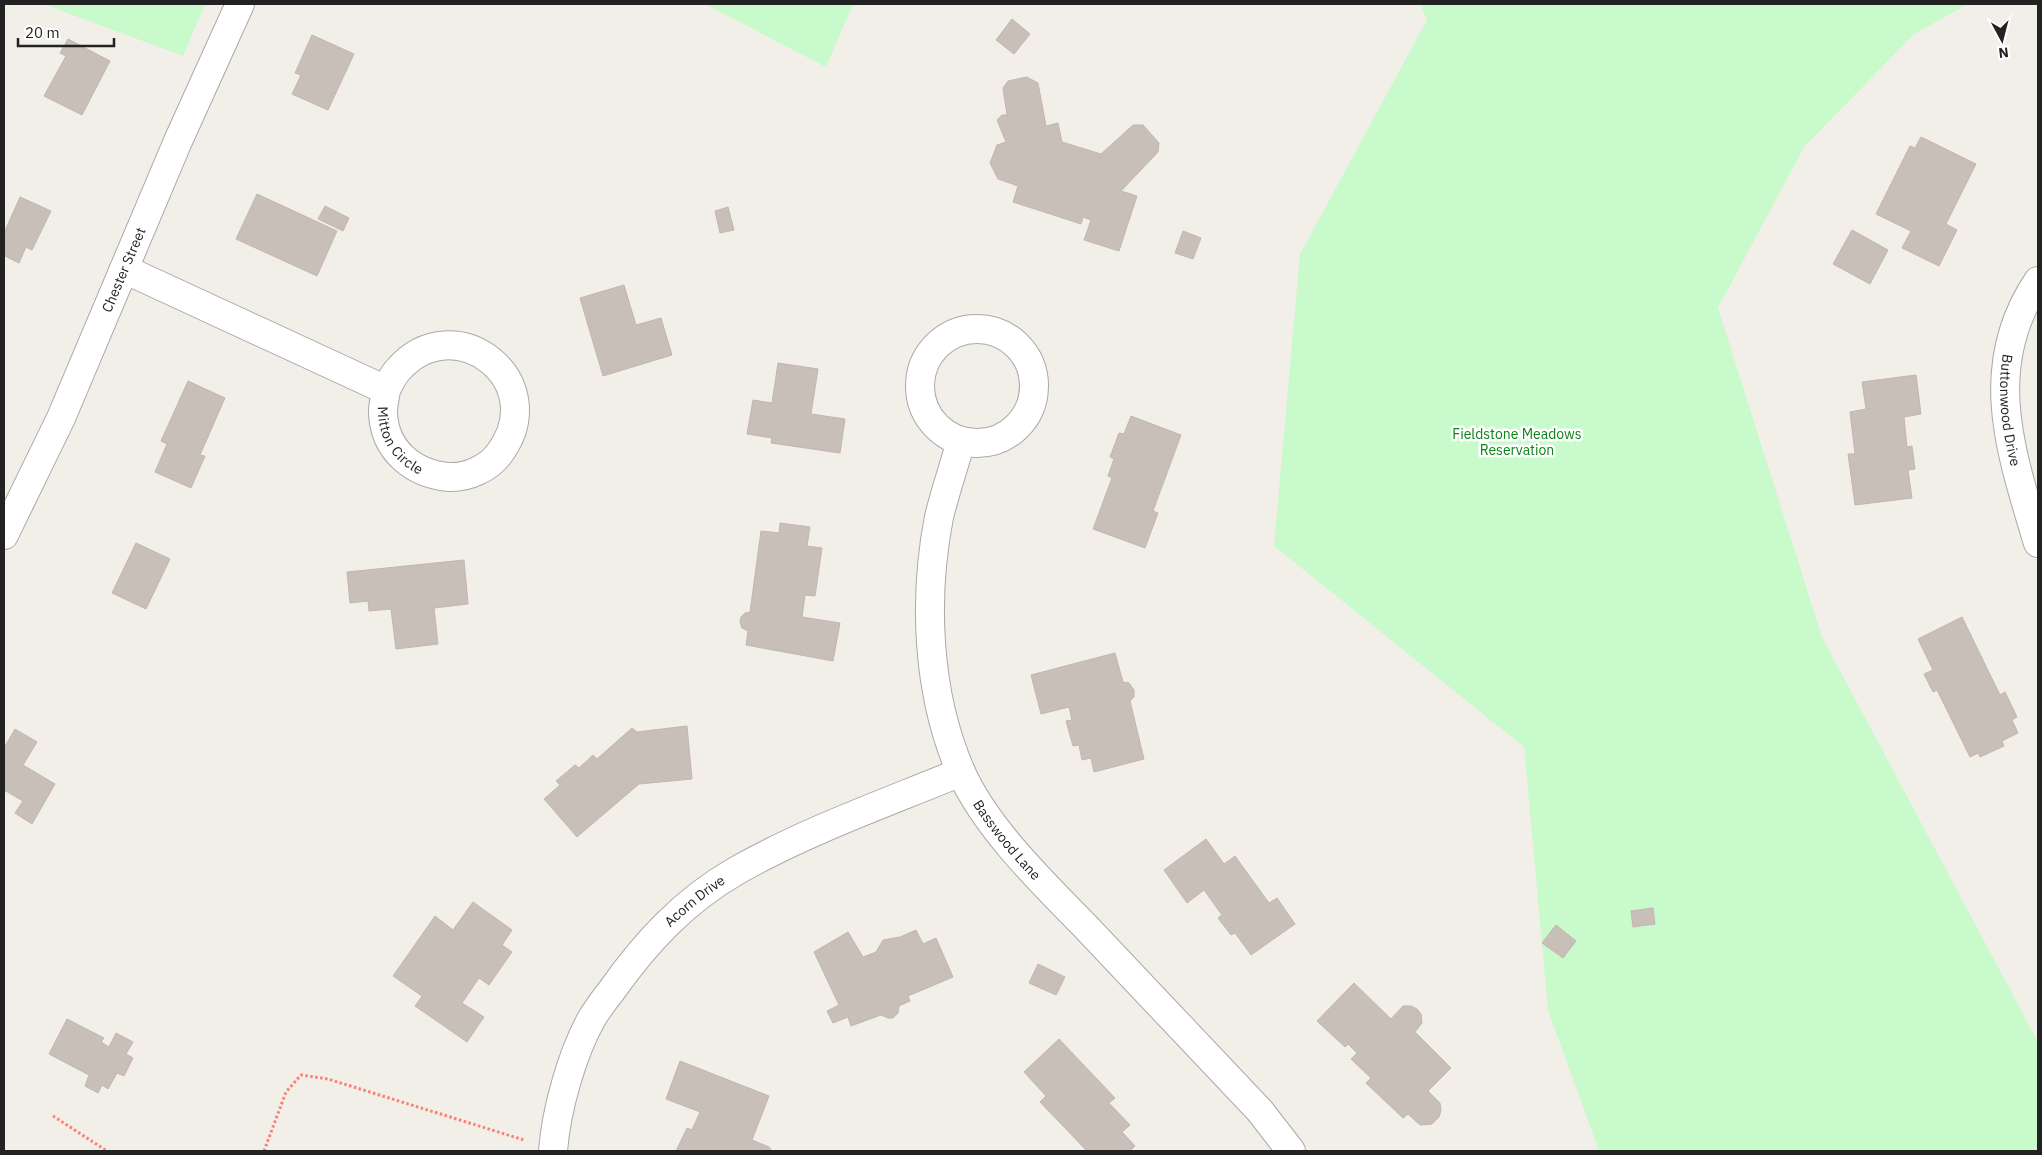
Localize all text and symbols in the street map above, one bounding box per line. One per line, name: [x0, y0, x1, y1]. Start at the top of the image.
scale bar: [18, 15, 114, 47]
north arrow: [1977, 15, 2027, 65]
text: 20 m: [25, 23, 60, 42]
text: N: [1997, 43, 2010, 62]
street label: Chester Street: [98, 225, 150, 315]
street label: Buttonwood Drive: [1996, 353, 2025, 468]
street label: Mitton Circle: [374, 406, 426, 478]
park label: Fieldstone Meadows Reservation: [1452, 425, 1582, 459]
street label: Basswood Lane: [969, 796, 1045, 884]
street label: Acorn Drive: [661, 871, 729, 931]

